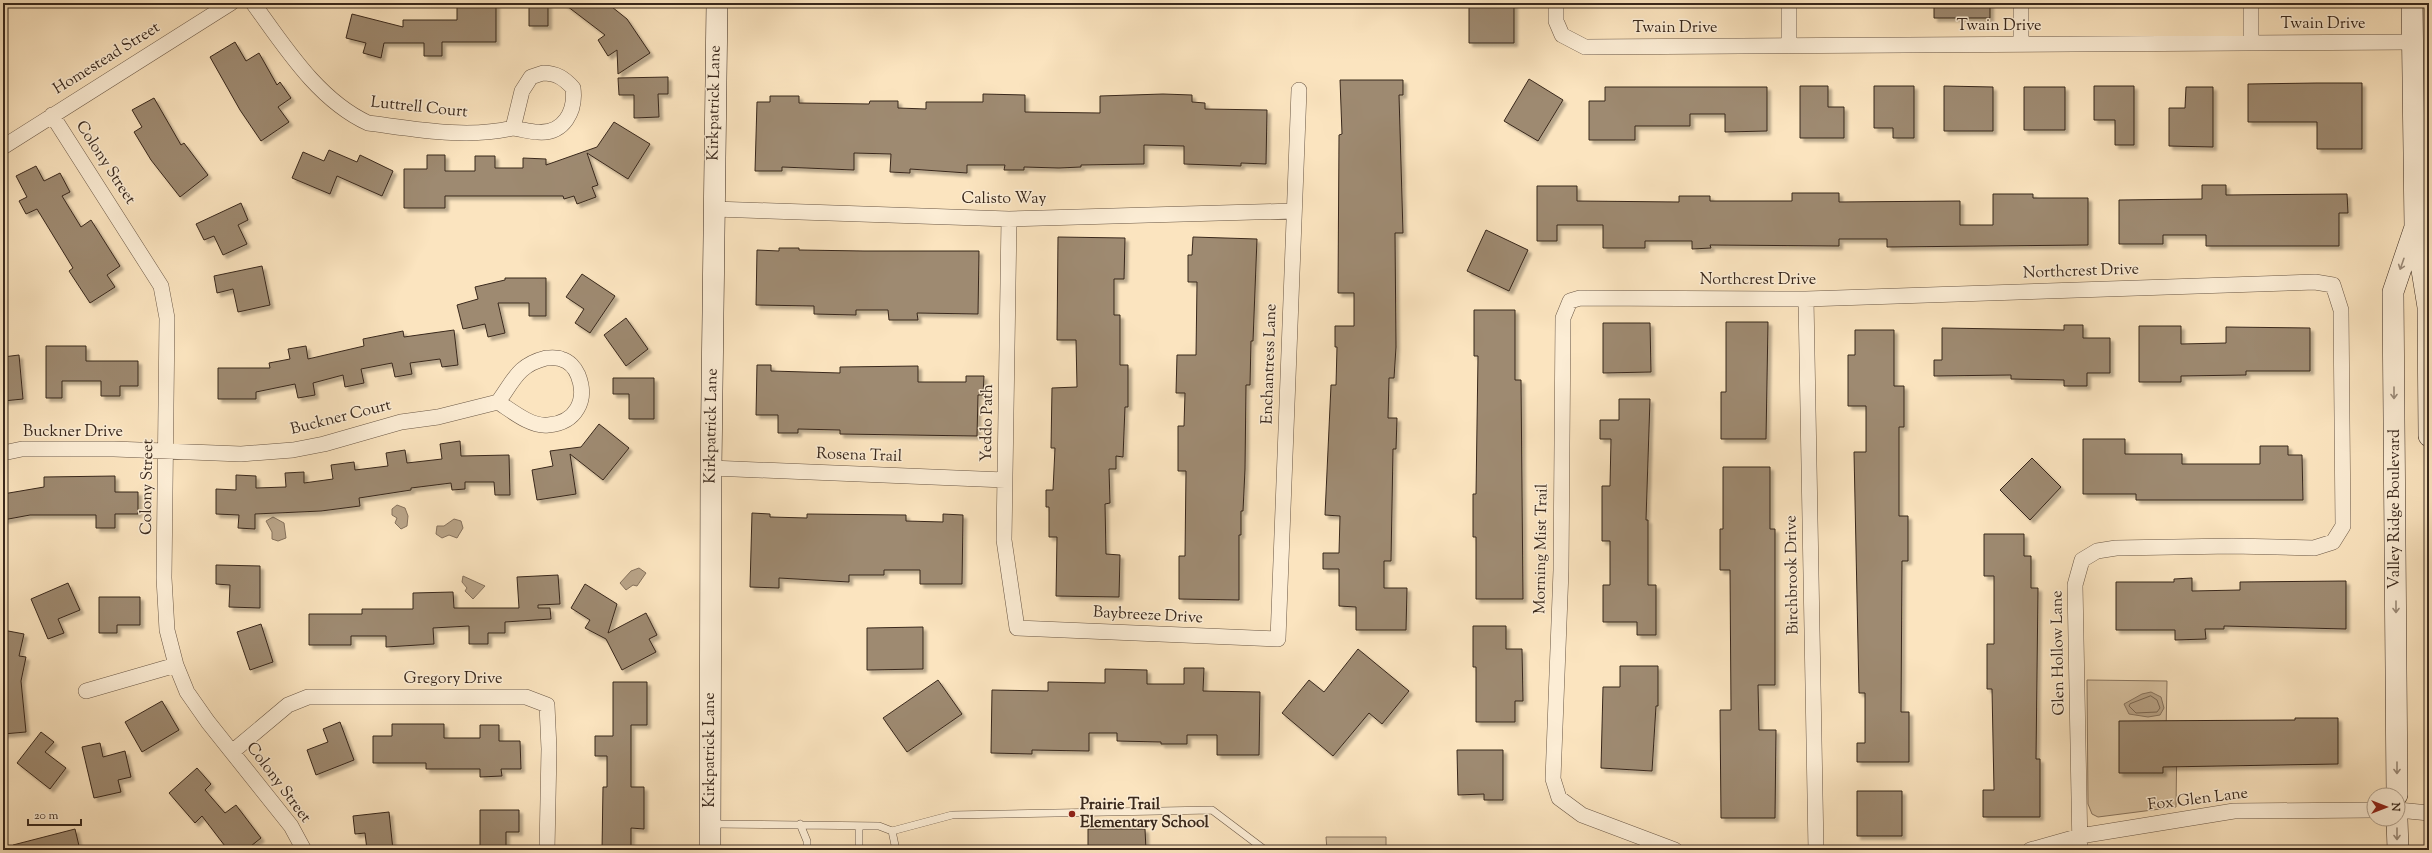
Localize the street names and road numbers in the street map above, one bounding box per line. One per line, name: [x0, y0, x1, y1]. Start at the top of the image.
street label: Twain Drive: [2280, 13, 2366, 36]
street label: Twain Drive: [1956, 15, 2042, 38]
street label: Homestead Street: [49, 17, 165, 101]
street label: Twain Drive: [1632, 17, 1718, 40]
street label: Kirkpatrick Lane: [702, 45, 728, 161]
street label: Luttrell Court: [369, 91, 469, 125]
street label: Colony Street: [69, 117, 141, 210]
street label: Calisto Way: [962, 188, 1046, 211]
street label: Northcrest Drive: [2022, 258, 2140, 286]
street label: Northcrest Drive: [1700, 269, 1816, 292]
street label: Enchantress Lane: [1256, 303, 1284, 425]
street label: Kirkpatrick Lane: [699, 368, 725, 484]
street label: Yeddo Path: [976, 383, 1000, 462]
street label: Buckner Court: [288, 394, 394, 442]
street label: Buckner Drive: [23, 421, 123, 444]
street label: Valley Ridge Boulevard: [2384, 429, 2407, 589]
street label: Colony Street: [136, 438, 160, 535]
street label: Rosena Trail: [816, 443, 903, 469]
street label: Morning Mist Trail: [1529, 483, 1555, 614]
street label: Birchbrook Drive: [1780, 515, 1806, 635]
street label: Glen Hollow Lane: [2046, 590, 2072, 716]
street label: Baybreeze Drive: [1092, 602, 1204, 630]
street label: Gregory Drive: [404, 668, 502, 691]
street label: Kirkpatrick Lane: [699, 692, 722, 808]
street label: Colony Street: [240, 738, 316, 829]
street label: Fox Glen Lane: [2147, 782, 2249, 818]

